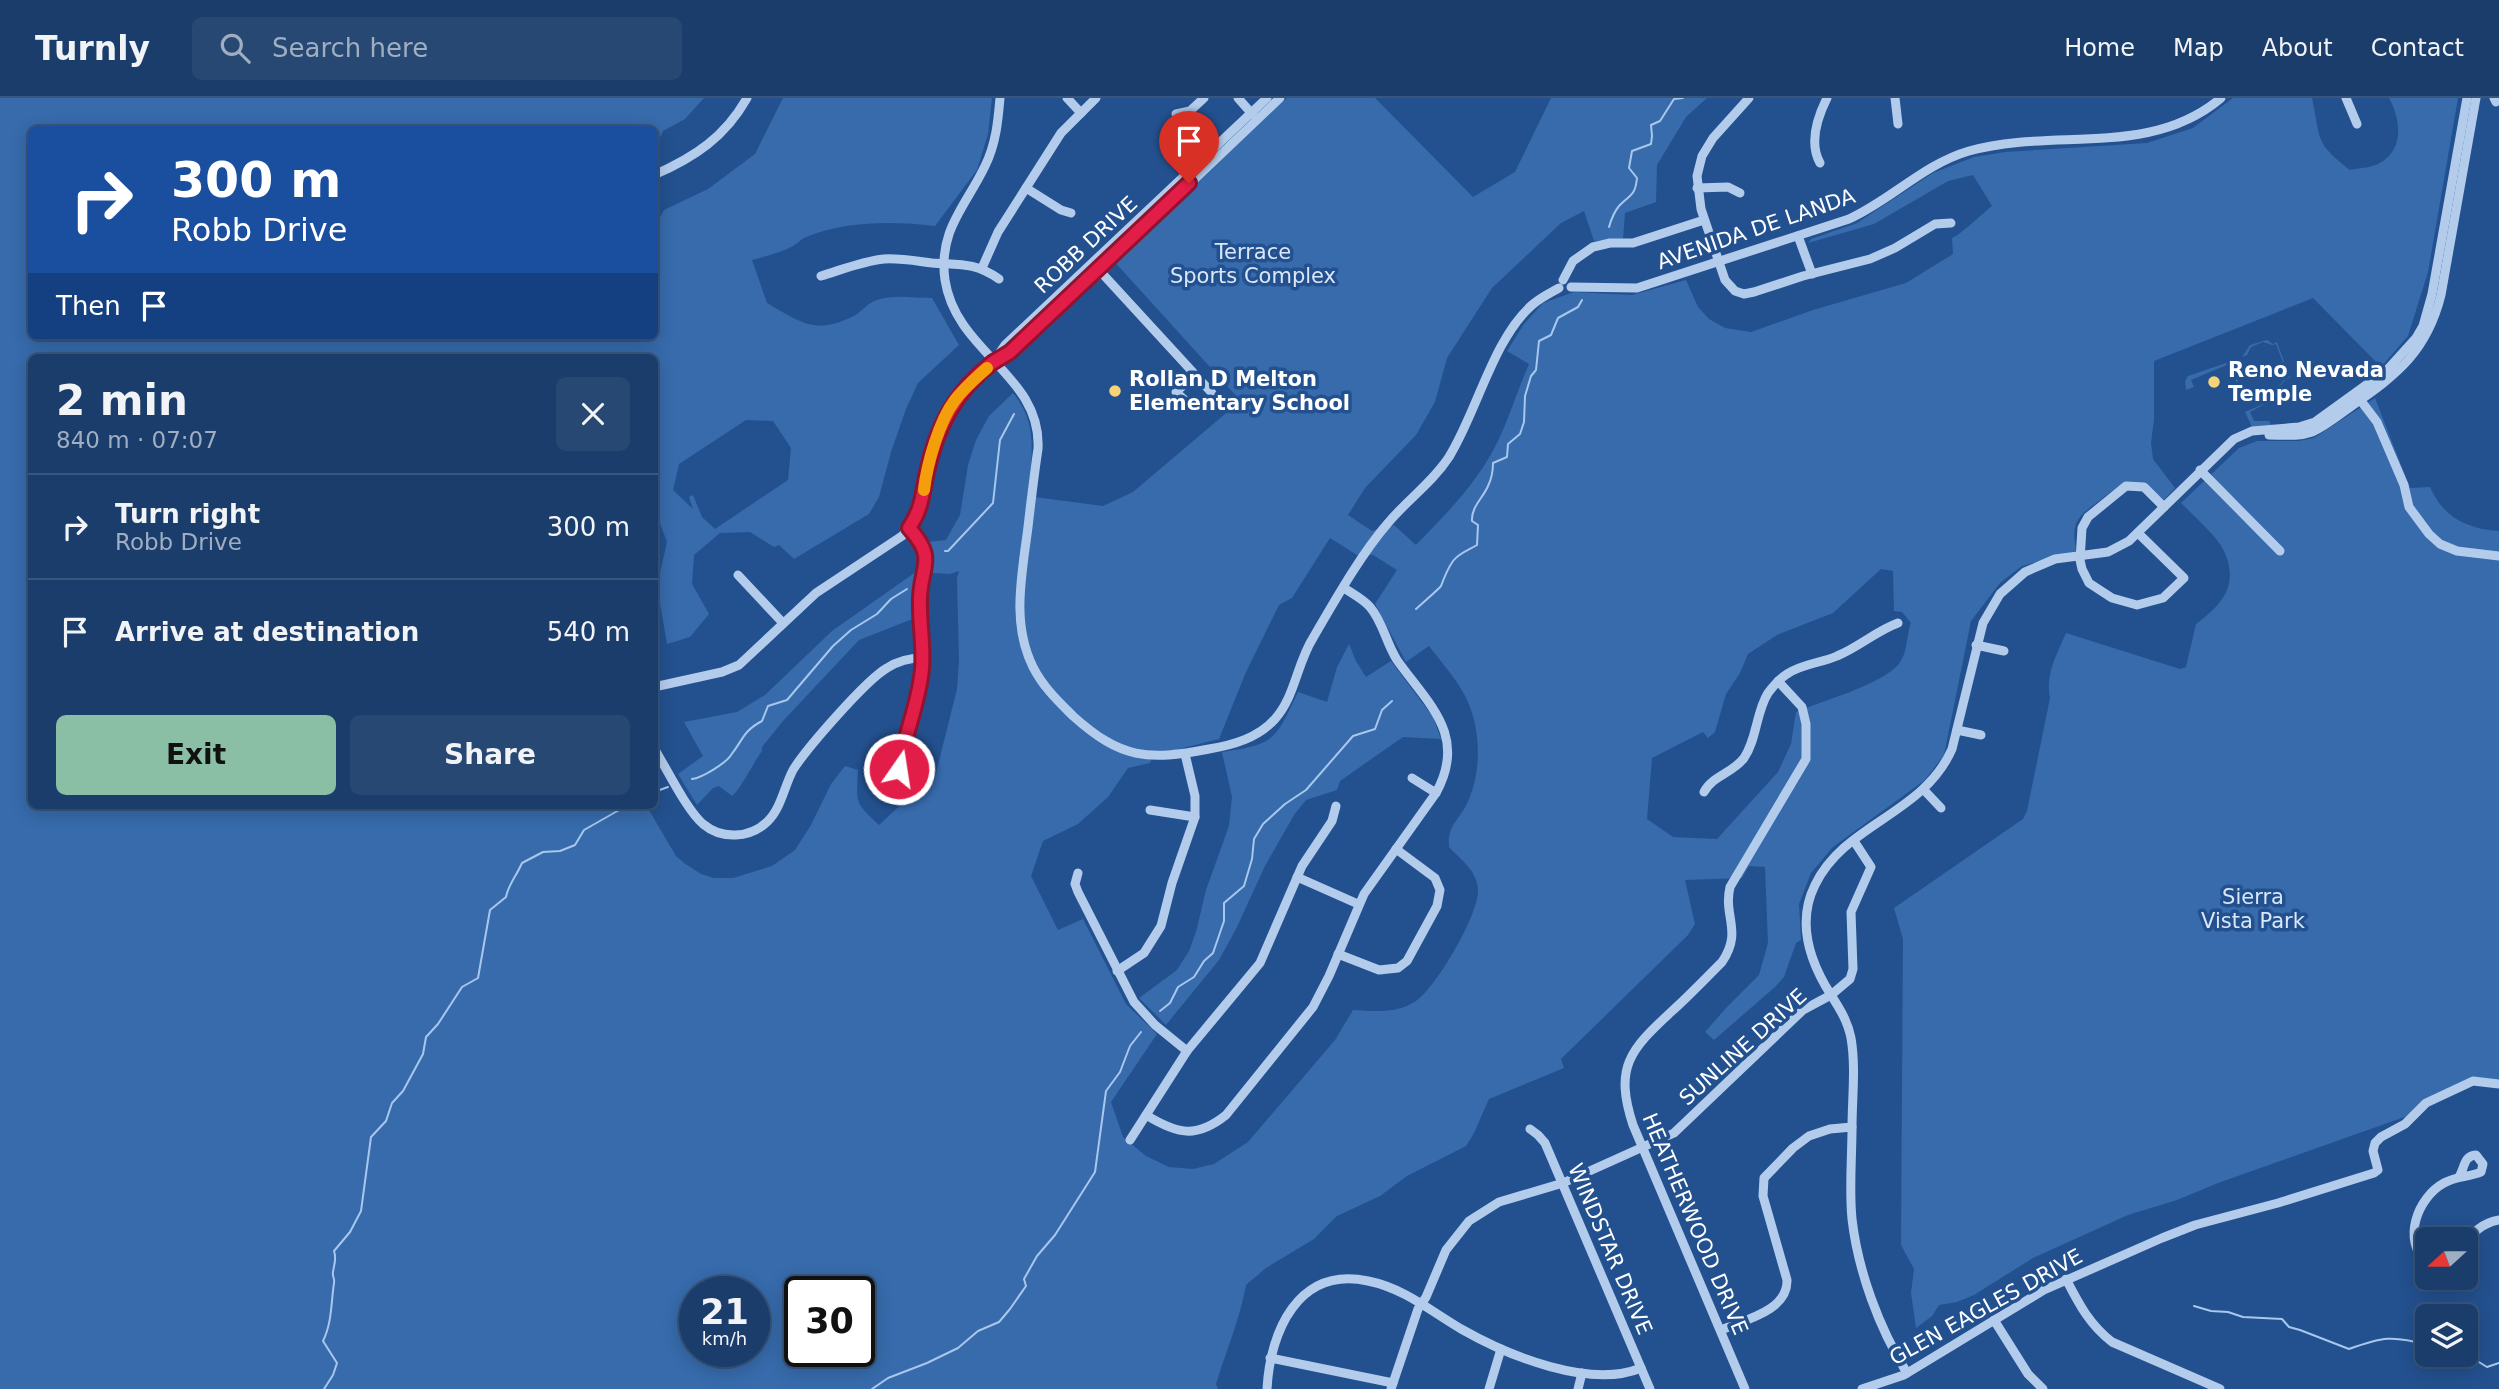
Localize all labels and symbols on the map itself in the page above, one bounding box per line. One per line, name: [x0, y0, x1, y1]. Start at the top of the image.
pin: [1159, 111, 1219, 183]
street label: AVENIDA DE LANDA: [1654, 184, 1859, 274]
street label: ROBB DRIVE: [1030, 191, 1142, 299]
park label: Terrace Sports Complex: [1170, 240, 1336, 288]
place label: Reno Nevada Temple: [2228, 358, 2384, 406]
place label: Rollan D Melton Elementary School: [1129, 367, 1350, 415]
marker: Reno Nevada Temple: [2206, 374, 2222, 390]
marker: Rollan D Melton Elementary School: [1107, 383, 1123, 399]
position arrow: [862, 732, 936, 806]
park label: Sierra Vista Park: [2201, 885, 2306, 933]
street label: SUNLINE DRIVE: [1675, 984, 1811, 1110]
street label: HEATHERWOOD DRIVE: [1637, 1109, 1753, 1339]
street label: WINDSTAR DRIVE: [1563, 1160, 1657, 1338]
north arrow: [2415, 1227, 2478, 1290]
street label: GLEN EAGLES DRIVE: [1885, 1244, 2087, 1370]
speed limit sign: 30: [784, 1276, 875, 1367]

